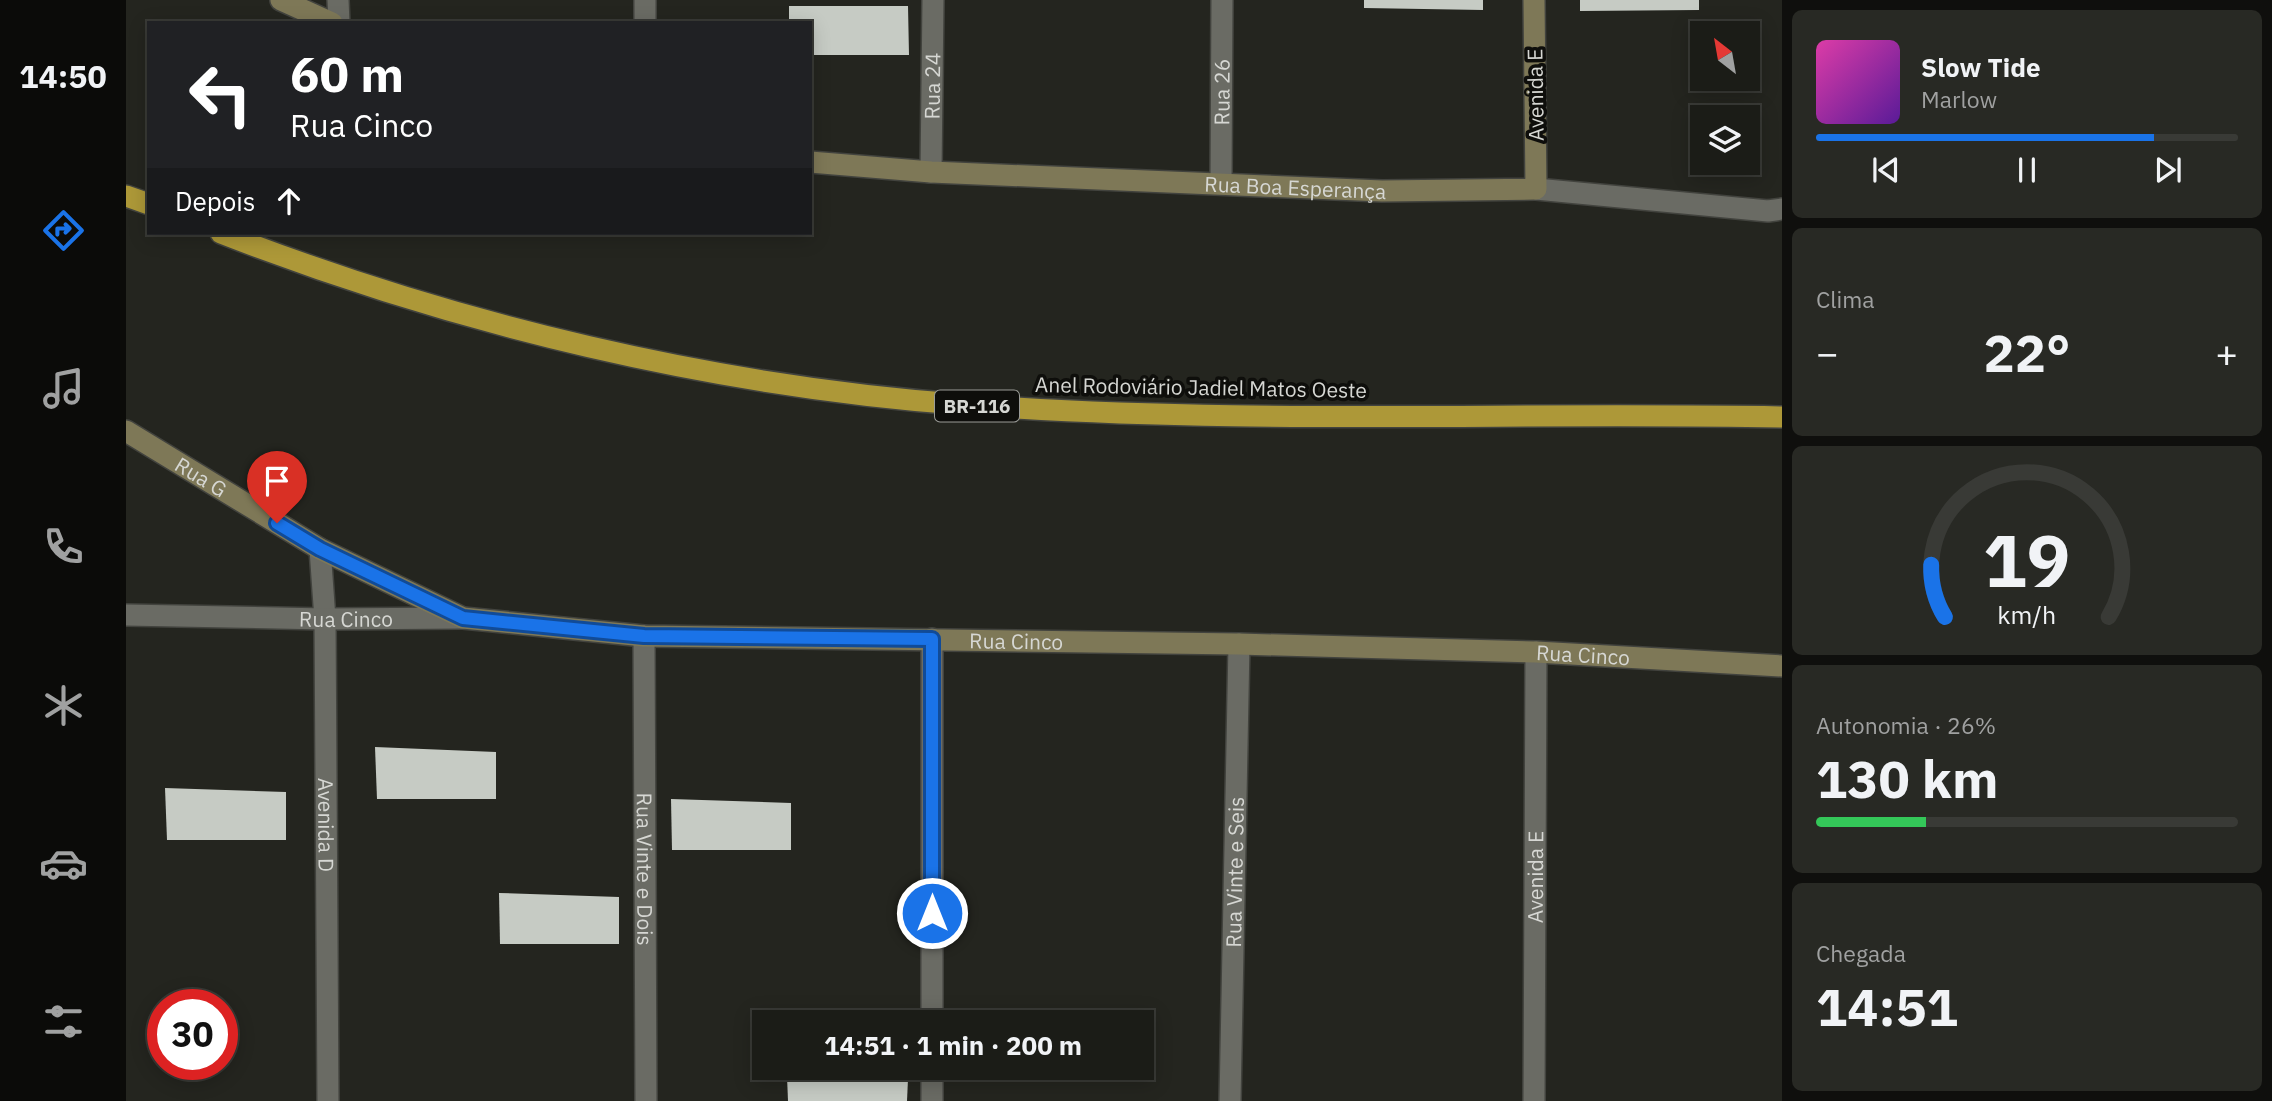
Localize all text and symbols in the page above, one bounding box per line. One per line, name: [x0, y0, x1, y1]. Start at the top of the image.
north arrow: [1690, 21, 1760, 91]
map controls: [1690, 21, 1760, 175]
text: 60 m: [290, 42, 404, 105]
icon: left: [175, 49, 266, 140]
street label: Avenida E: [1520, 49, 1550, 141]
text: Slow Tide: [1921, 50, 2041, 84]
street label: Rua 24: [918, 52, 946, 120]
text: 14:50: [19, 55, 107, 97]
street label: Rua 26: [1207, 59, 1236, 125]
text: Marlow: [1921, 84, 1997, 114]
text: Rua Cinco: [290, 104, 433, 146]
button: layers: [1690, 105, 1760, 175]
icon: previous: [1867, 151, 1905, 189]
icon: pause: [2008, 151, 2046, 189]
icon: next: [2149, 151, 2187, 189]
street label: Rua Boa Esperança: [1204, 170, 1387, 205]
icon: ahead: [270, 182, 308, 220]
text: Depois: [175, 184, 256, 218]
icon: directions: [39, 206, 88, 255]
text: Clima: [1816, 284, 1875, 314]
text: 22°: [1984, 319, 2070, 386]
text: −: [1816, 328, 1839, 377]
text: +: [2215, 328, 2238, 377]
icon: music: [39, 364, 88, 413]
street label: Anel Rodoviário Jadiel Matos Oeste: [1035, 370, 1367, 404]
road number: BR-116: [935, 390, 1019, 422]
street label: Rua G: [170, 450, 232, 503]
pin: [247, 451, 307, 523]
icon: arrive: [258, 462, 296, 500]
text: 19: [1983, 512, 2071, 607]
icon: phone: [39, 522, 88, 571]
text: km/h: [1998, 597, 2056, 630]
street label: Rua Cinco: [299, 604, 393, 633]
street label: Rua Cinco: [969, 626, 1063, 656]
street label: Rua Cinco: [1535, 638, 1631, 671]
icon: climate: [39, 681, 88, 730]
text: Autonomia · 26%: [1816, 710, 1996, 740]
text: 130 km: [1816, 745, 1998, 812]
street label: Avenida D: [312, 778, 341, 872]
street label: Rua Vinte e Dois: [631, 792, 659, 946]
street label: Rua Vinte e Seis: [1219, 796, 1250, 948]
street label: Avenida E: [1521, 831, 1549, 923]
icon: car: [39, 839, 88, 888]
position arrow: [895, 876, 969, 950]
text: Chegada: [1816, 938, 1906, 968]
text: 14:51: [1816, 973, 1958, 1040]
speed limit sign: 30: [147, 989, 238, 1080]
icon: filters: [39, 997, 88, 1046]
text: 14:51 · 1 min · 200 m: [824, 1028, 1082, 1062]

